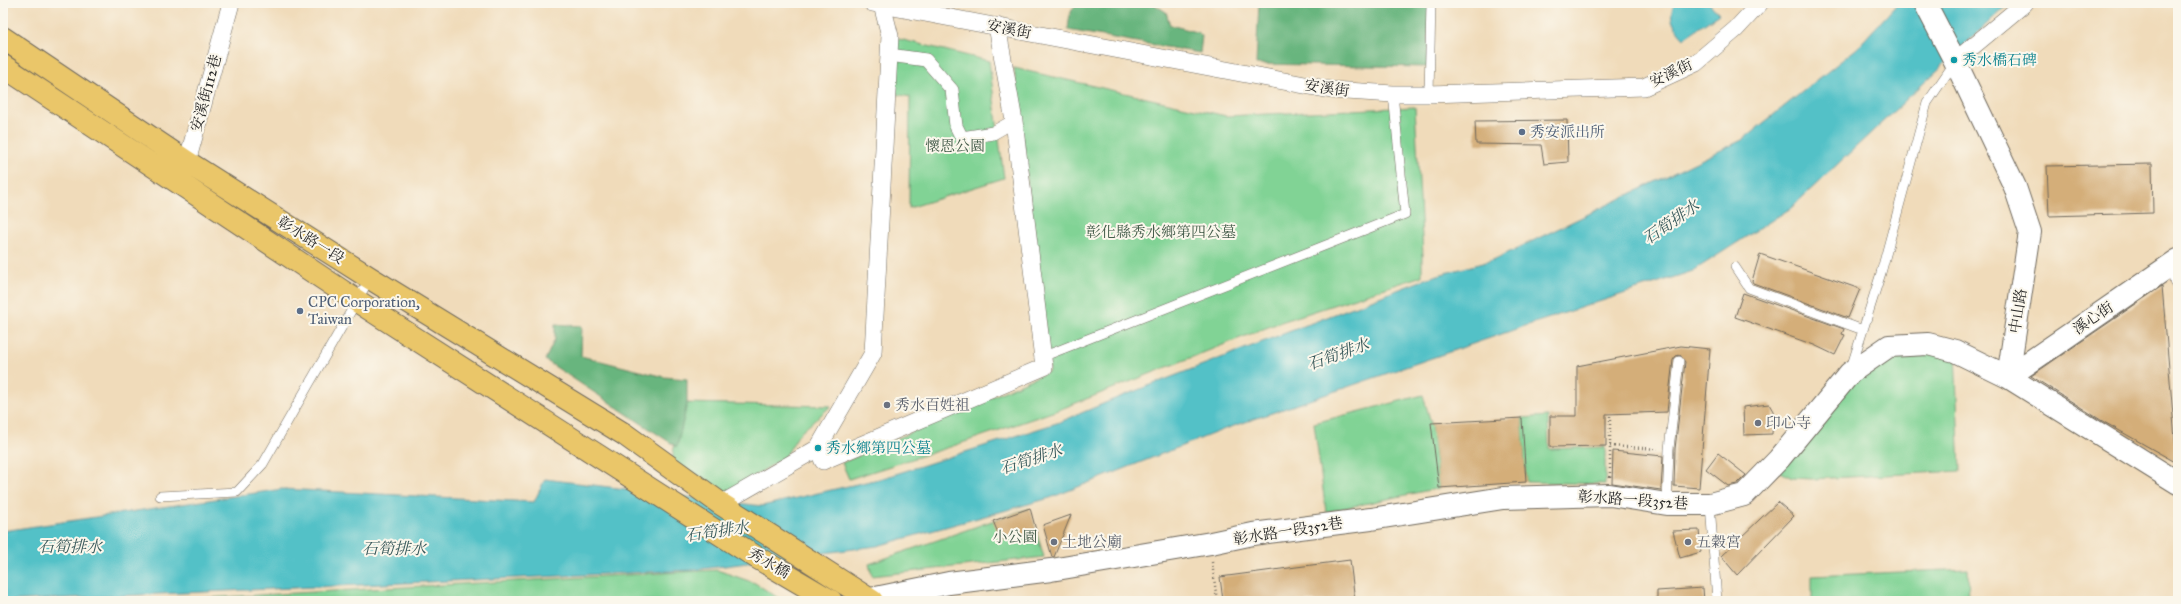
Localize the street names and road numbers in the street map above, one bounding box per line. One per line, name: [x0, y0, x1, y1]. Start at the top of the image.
street label: 安溪街: [985, 16, 1033, 42]
street label: 安溪街112巷: [187, 52, 225, 134]
street label: 安溪街: [1647, 55, 1695, 91]
street label: 安溪街: [1303, 76, 1351, 100]
street label: 彰水路一段: [274, 212, 348, 268]
street label: 中山路: [2006, 287, 2030, 335]
street label: 溪心街: [2069, 298, 2117, 338]
street label: 彰水路一段352巷: [1577, 487, 1689, 513]
street label: 彰水路一段352巷: [1232, 513, 1344, 549]
street label: 秀水橋: [745, 544, 793, 582]

